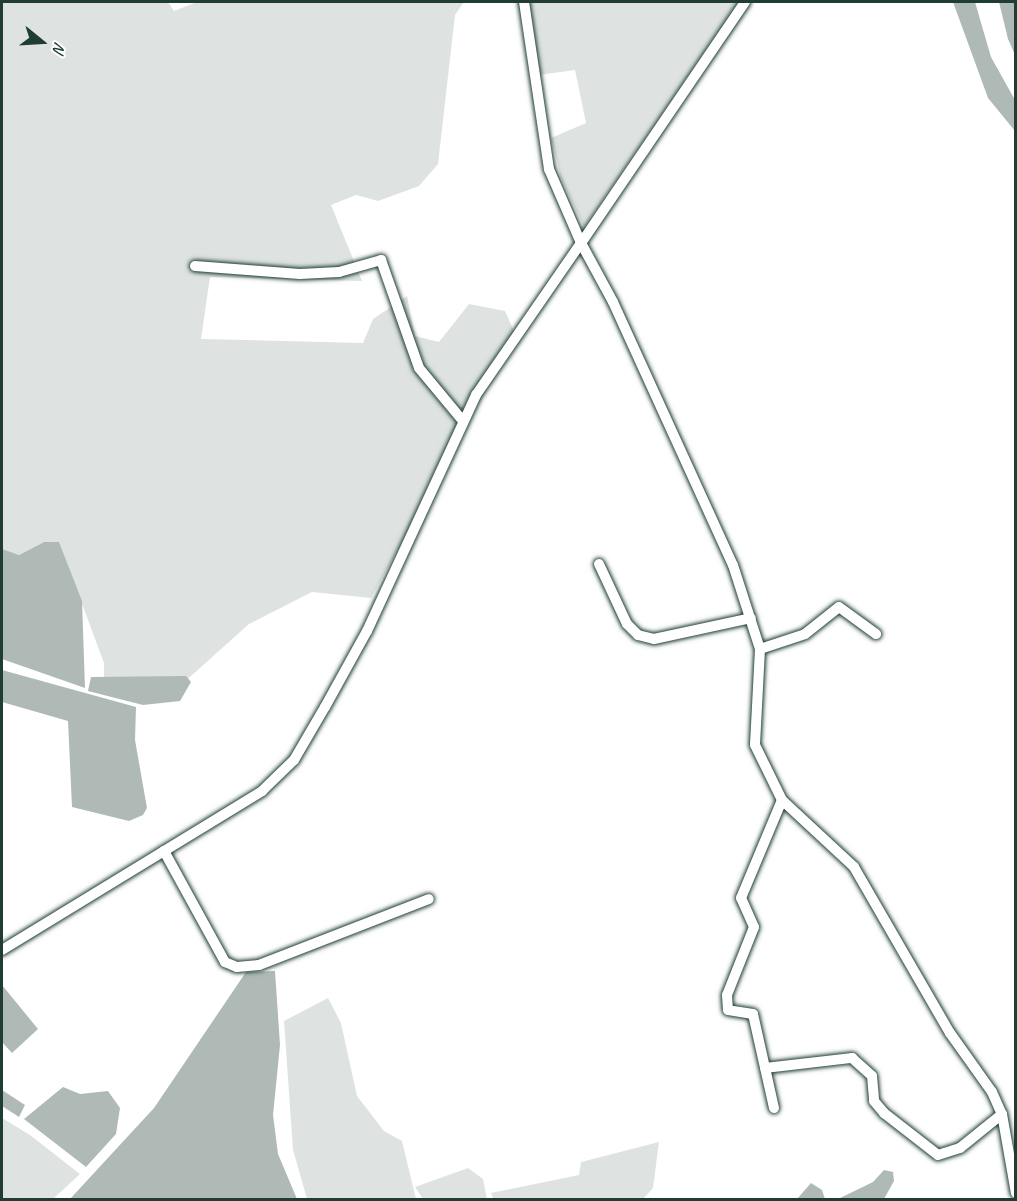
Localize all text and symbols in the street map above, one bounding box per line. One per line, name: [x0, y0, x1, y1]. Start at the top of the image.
north arrow: [12, 12, 72, 72]
text: N: [48, 40, 70, 55]

